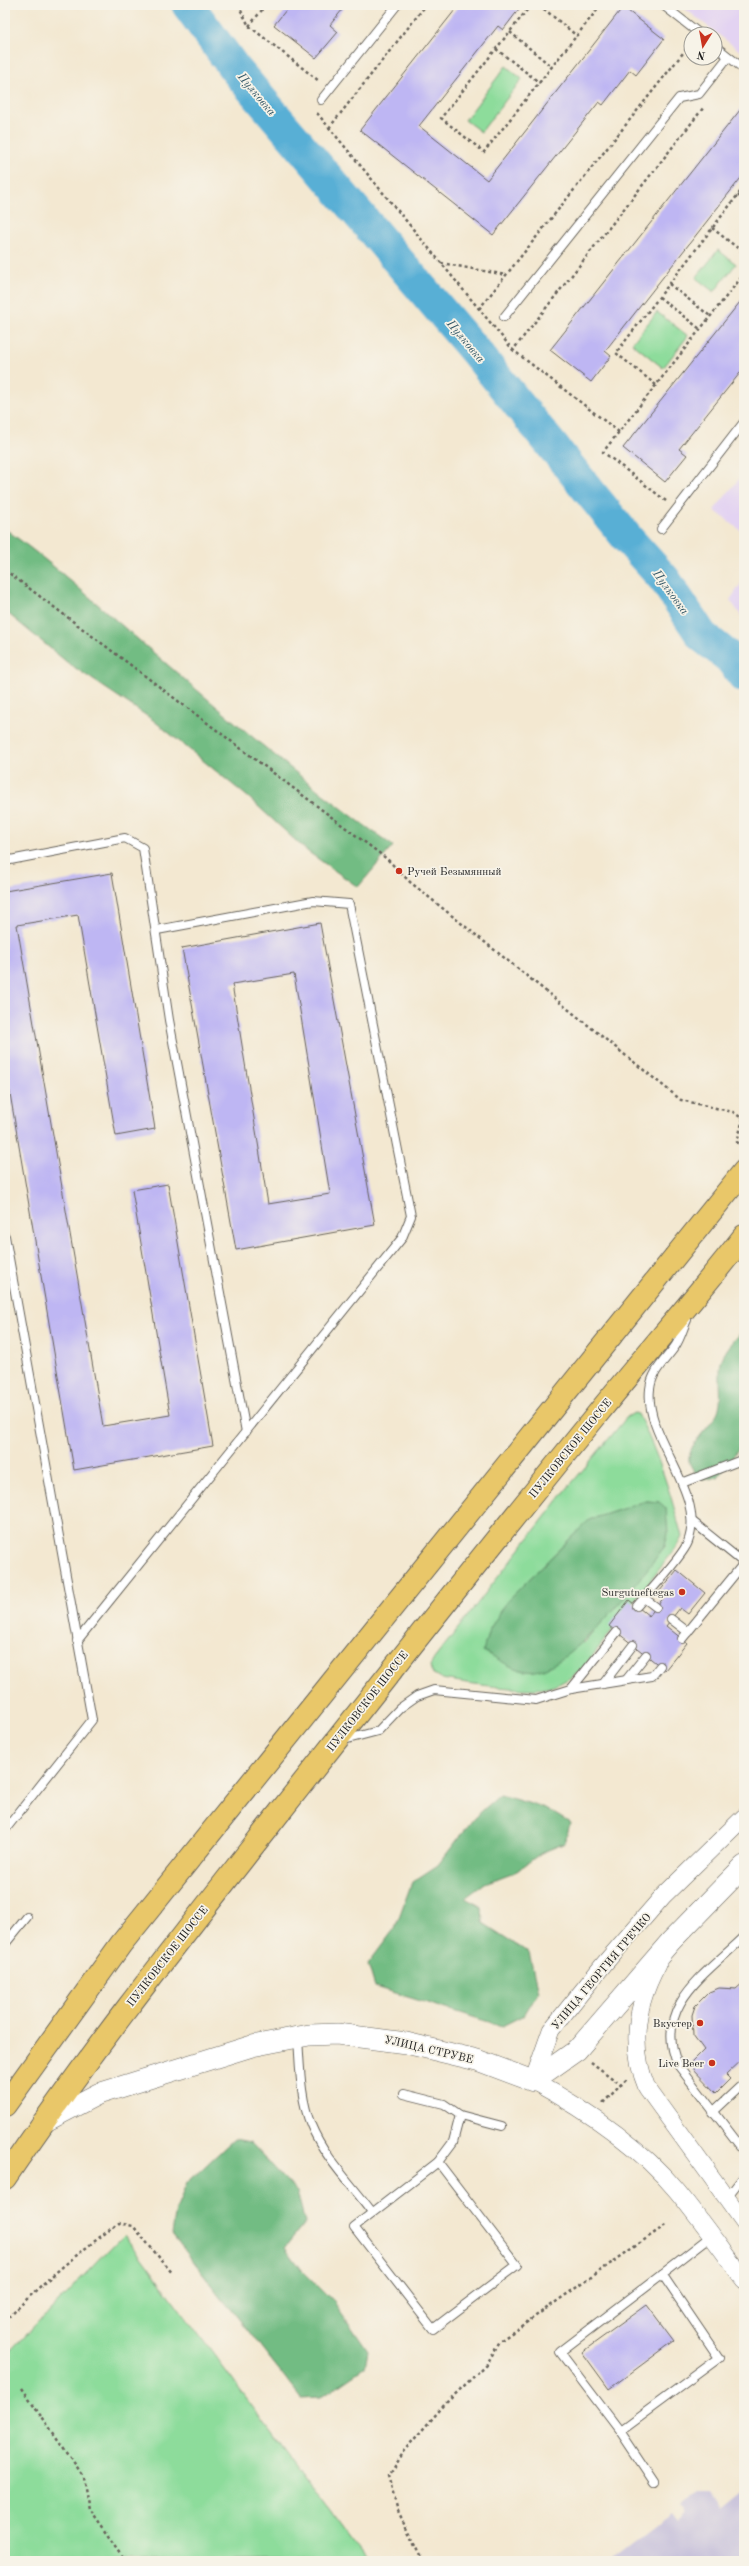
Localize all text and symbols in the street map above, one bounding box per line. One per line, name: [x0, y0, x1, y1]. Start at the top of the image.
north arrow: [683, 26, 723, 66]
text: N: [696, 48, 707, 61]
water label: Пулковка: [234, 70, 278, 119]
water label: Пулковка: [443, 317, 487, 366]
water label: Пулковка: [649, 567, 691, 618]
marker: Ручей Безымянный: [394, 866, 404, 876]
place label: Ручей Безымянный: [407, 867, 502, 878]
street label: ПУЛКОВСКОЕ ШОССЕ: [528, 1397, 614, 1501]
marker: Surgutneftegas: [677, 1587, 687, 1597]
place label: Surgutneftegas: [601, 1588, 674, 1599]
street label: ПУЛКОВСКОЕ ШОССЕ: [326, 1650, 411, 1754]
street label: ПУЛКОВСКОЕ ШОССЕ: [126, 1905, 211, 2009]
street label: УЛИЦА ГЕОРГИЯ ГРЕЧКО: [550, 1912, 654, 2032]
marker: Вкустер: [695, 2018, 705, 2028]
place label: Вкустер: [653, 2019, 692, 2030]
street label: УЛИЦА СТРУВЕ: [383, 2035, 474, 2066]
marker: Live Beer: [707, 2058, 717, 2068]
place label: Live Beer: [658, 2059, 704, 2070]

